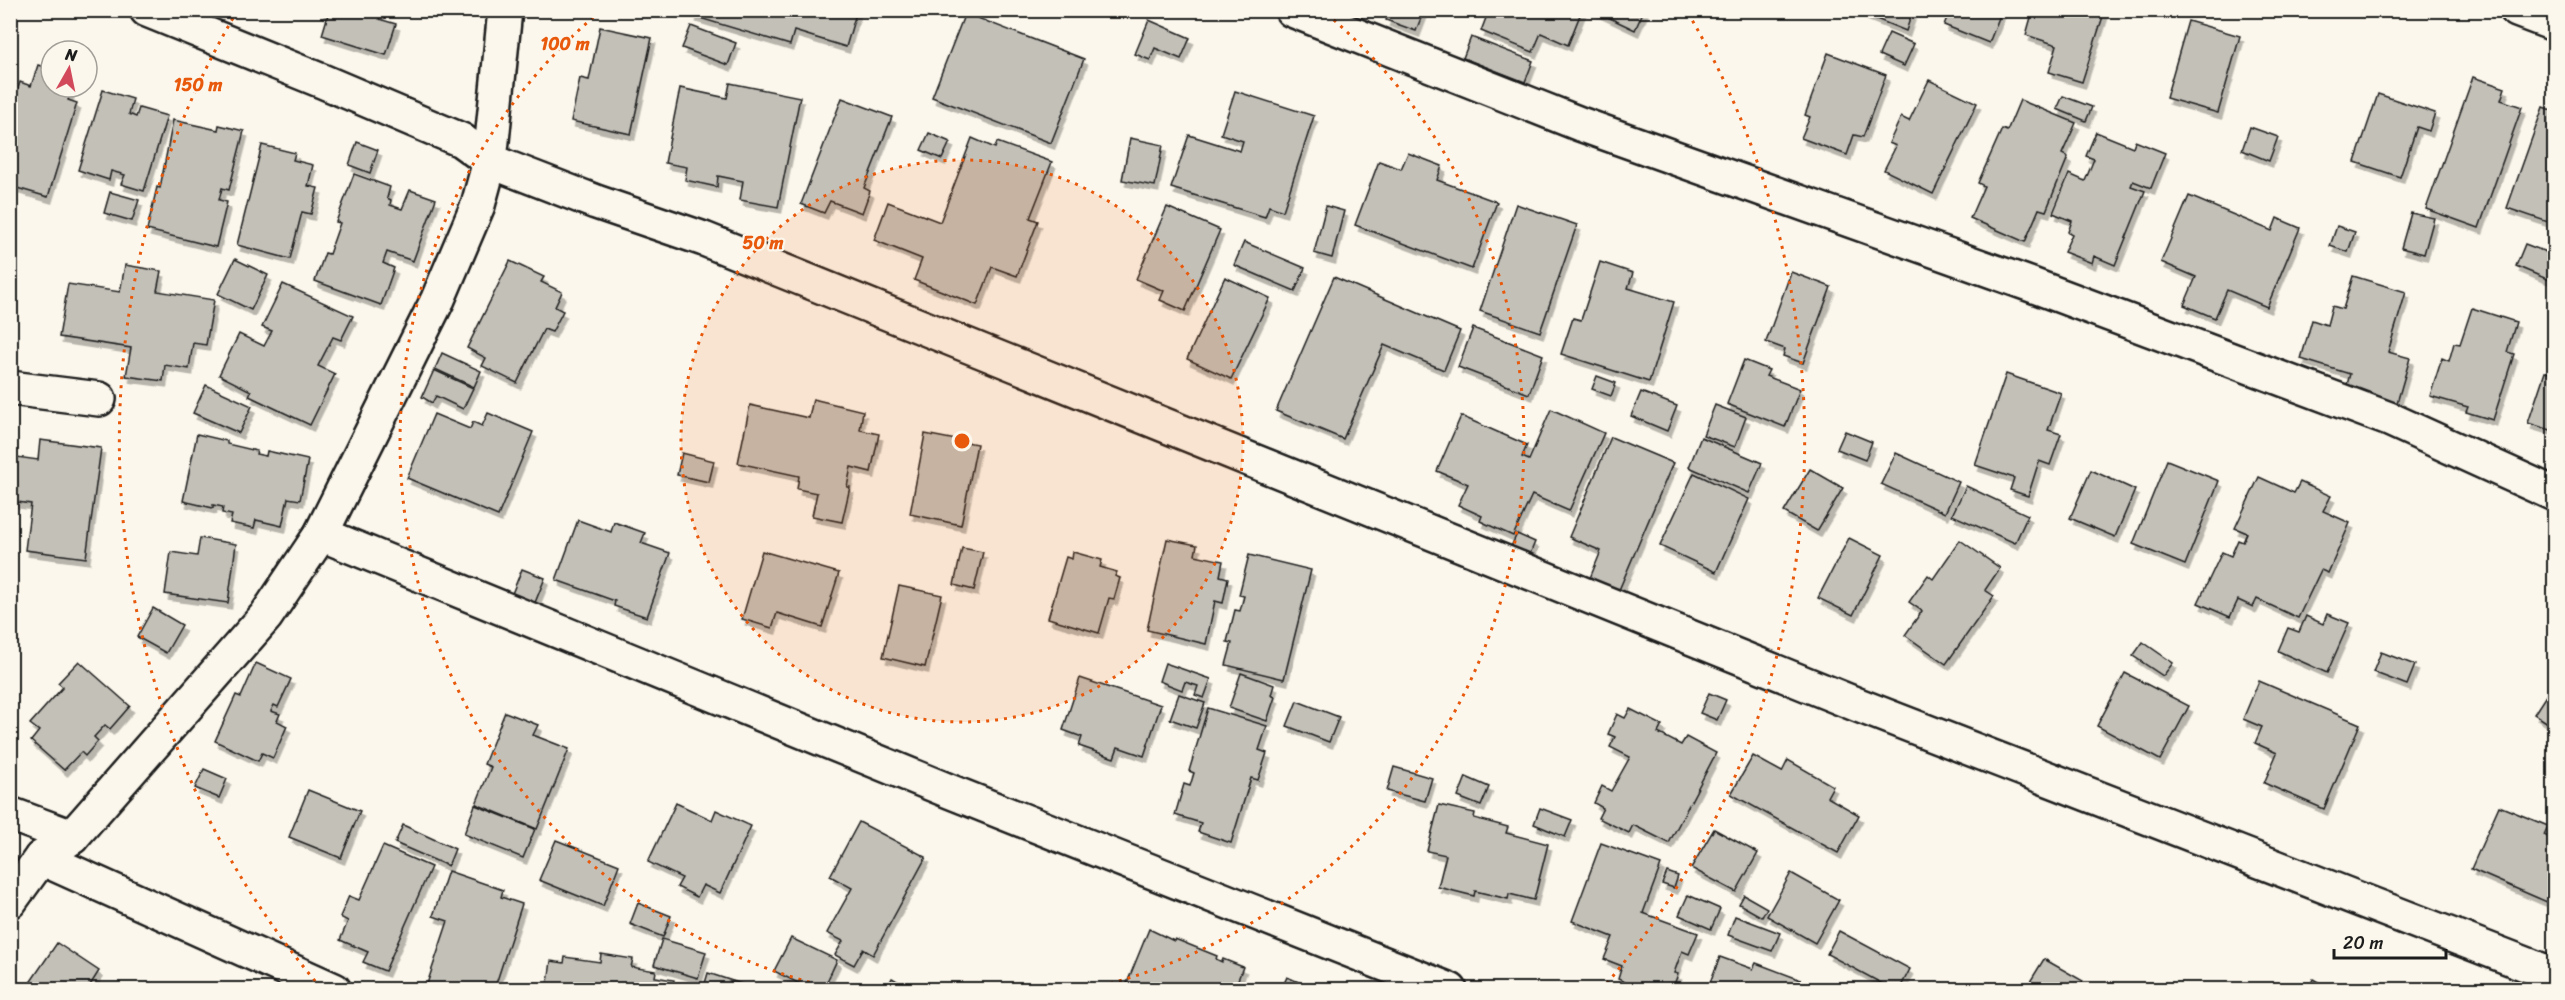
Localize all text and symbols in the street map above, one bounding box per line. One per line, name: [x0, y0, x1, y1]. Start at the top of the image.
text: 100 m: [541, 28, 590, 60]
north arrow: [39, 39, 99, 99]
text: N: [63, 39, 80, 70]
text: 150 m: [174, 69, 222, 101]
text: 50 m: [743, 227, 784, 259]
centre of rings: [952, 431, 972, 451]
scale bar: [2334, 922, 2446, 960]
text: 20 m: [2343, 927, 2383, 959]

